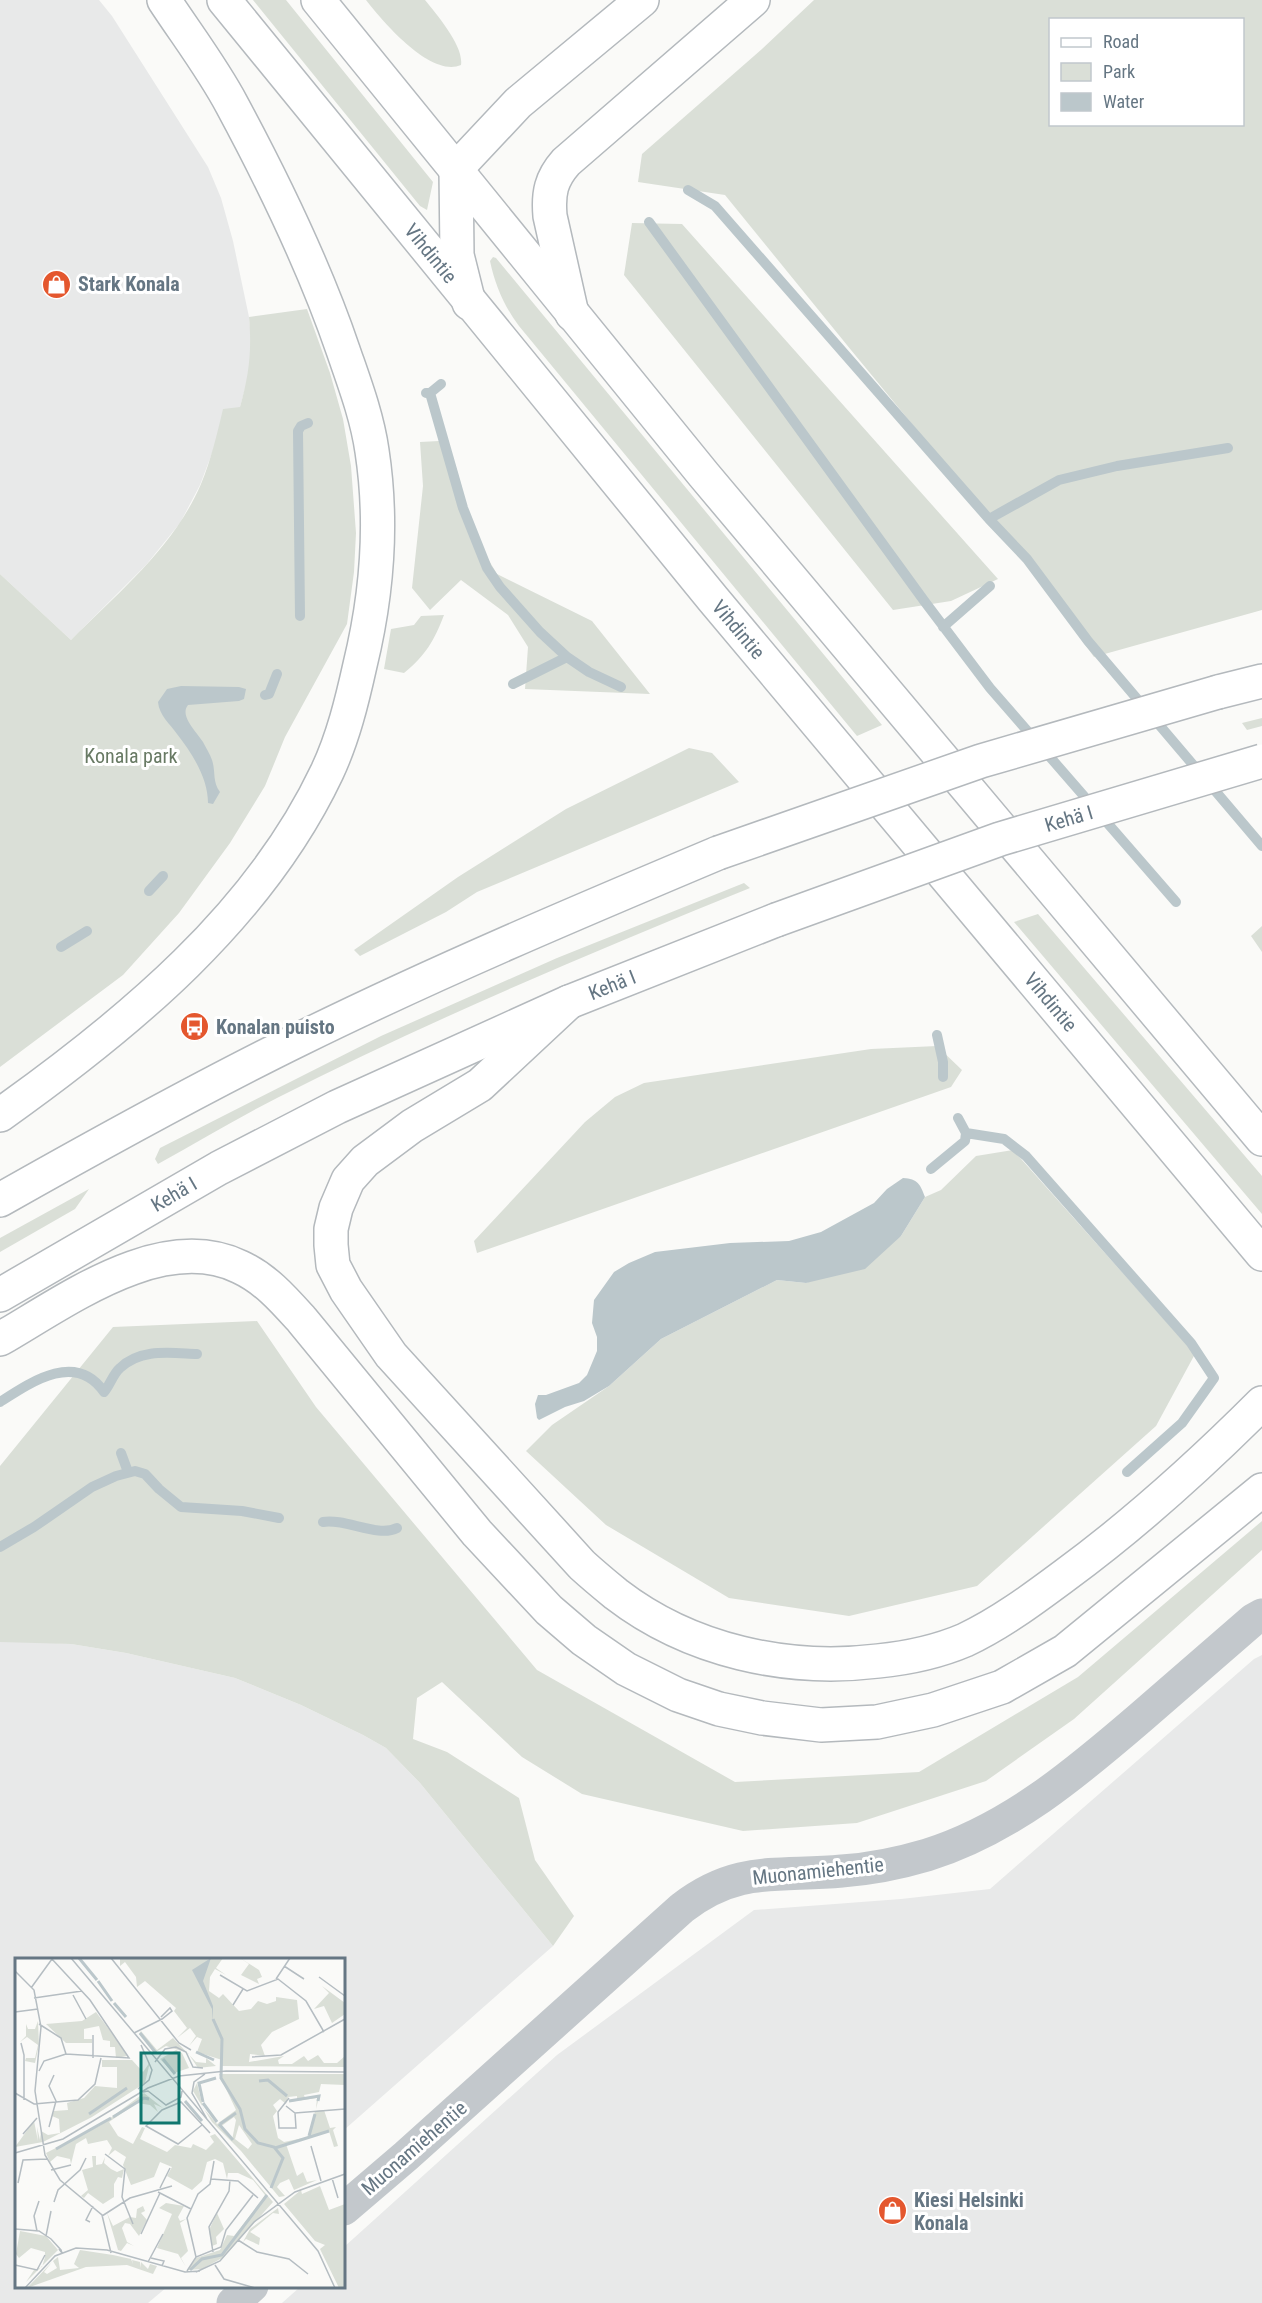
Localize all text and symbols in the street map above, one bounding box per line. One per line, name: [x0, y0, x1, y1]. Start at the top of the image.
legend: [1049, 18, 1244, 126]
text: Road: [1103, 31, 1139, 52]
text: Park: [1103, 61, 1135, 82]
text: Water: [1103, 91, 1145, 112]
street label: Vihdintie: [399, 219, 462, 288]
shop icon: Stark Konala: [41, 268, 73, 300]
place label: Stark Konala: [78, 272, 180, 296]
street label: Vihdintie: [707, 595, 770, 664]
park label: Konala park: [84, 744, 178, 768]
street label: Kehä I: [1042, 800, 1096, 837]
street label: Kehä I: [585, 965, 639, 1005]
street label: Vihdintie: [1019, 968, 1082, 1036]
bus stop icon: Konalan puisto: [179, 1011, 211, 1043]
place label: Konalan puisto: [216, 1015, 335, 1039]
street label: Kehä I: [147, 1172, 201, 1217]
street label: Muonamiehentie: [751, 1852, 885, 1890]
inset map: [15, 1958, 345, 2288]
street label: Muonamiehentie: [356, 2096, 472, 2200]
place label: Kiesi Helsinki Konala: [914, 2188, 1024, 2235]
shop icon: Kiesi Helsinki Konala: [877, 2195, 909, 2227]

